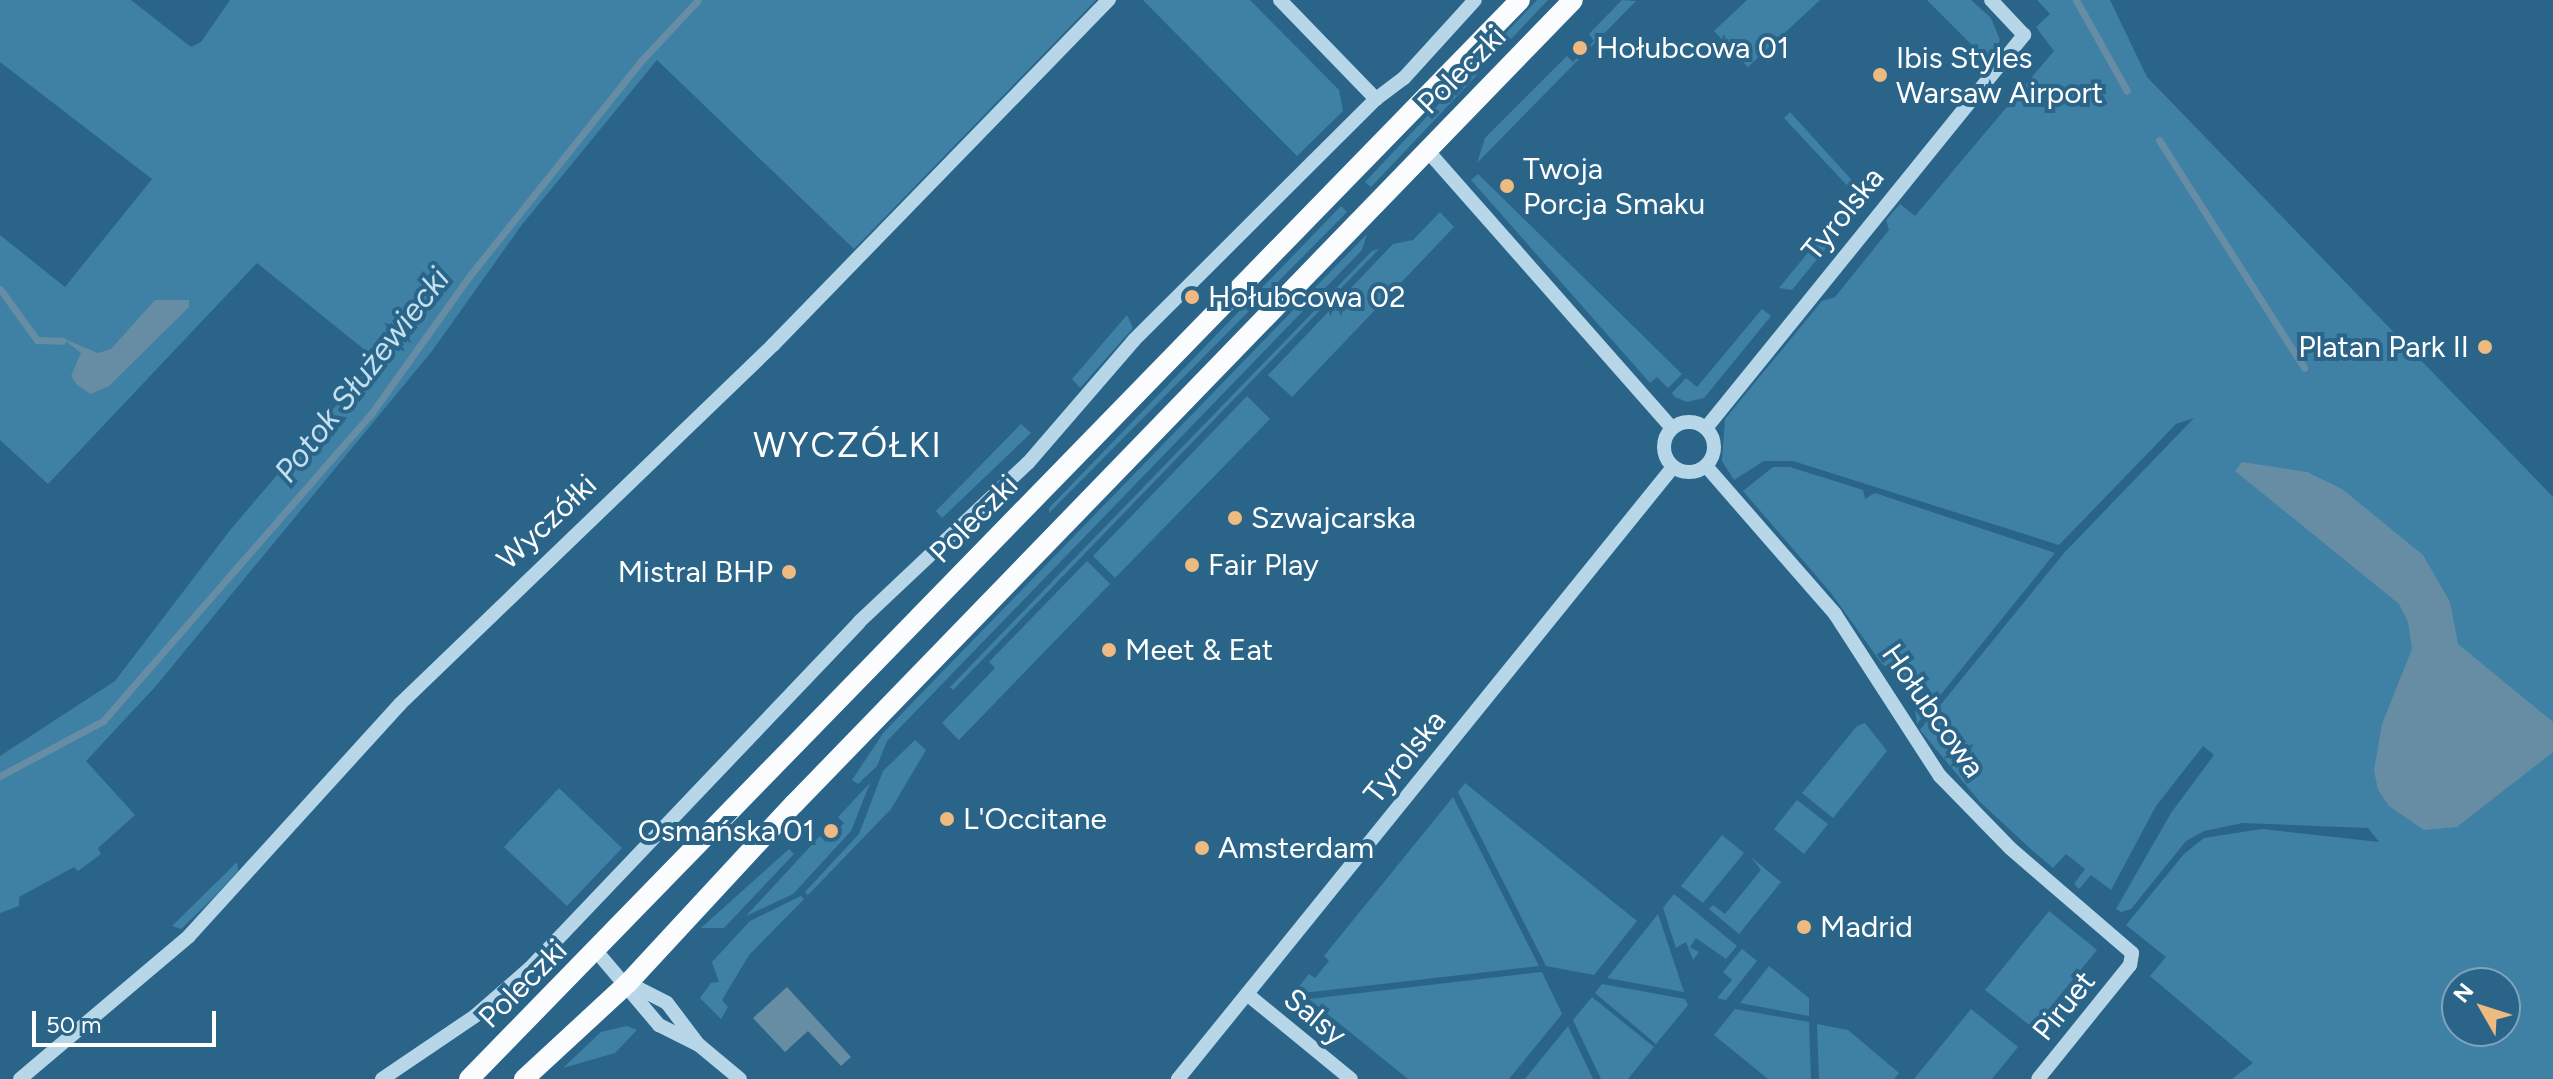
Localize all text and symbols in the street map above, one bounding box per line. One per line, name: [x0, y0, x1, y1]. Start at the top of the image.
street label: Poleczki: [1410, 18, 1514, 122]
place label: Hołubcowa 01: [1596, 30, 1789, 66]
marker: Hołubcowa 01: [1571, 39, 1589, 57]
place label: Ibis Styles Warsaw Airport: [1896, 40, 2103, 110]
marker: Ibis Styles Warsaw Airport: [1871, 66, 1889, 84]
place label: Twoja Porcja Smaku: [1523, 151, 1705, 222]
street label: Tyrolska: [1795, 160, 1891, 268]
marker: Twoja Porcja Smaku: [1498, 177, 1516, 195]
water label: Potok Służewiecki: [266, 260, 458, 490]
place label: Hołubcowa 02: [1208, 279, 1406, 315]
marker: Hołubcowa 02: [1183, 288, 1201, 306]
place label: Platan Park II: [2298, 329, 2469, 365]
marker: Platan Park II: [2476, 338, 2494, 356]
district label: WYCZÓŁKI: [753, 426, 943, 466]
street label: Wyczółki: [490, 467, 604, 577]
street label: Poleczki: [922, 467, 1026, 571]
place label: Szwajcarska: [1251, 500, 1416, 536]
marker: Szwajcarska: [1226, 509, 1244, 527]
place label: Fair Play: [1208, 547, 1319, 583]
place label: Mistral BHP: [618, 554, 773, 590]
marker: Fair Play: [1183, 556, 1201, 574]
marker: Mistral BHP: [780, 563, 798, 581]
place label: Meet & Eat: [1125, 632, 1273, 668]
street label: Hołubcowa: [1874, 637, 1992, 785]
marker: Meet & Eat: [1100, 641, 1118, 659]
street label: Tyrolska: [1357, 703, 1453, 811]
place label: L'Occitane: [963, 801, 1107, 837]
marker: L'Occitane: [938, 810, 956, 828]
place label: Osmańska 01: [638, 813, 815, 849]
marker: Osmańska 01: [822, 822, 840, 840]
place label: Amsterdam: [1218, 830, 1374, 866]
marker: Amsterdam: [1193, 839, 1211, 857]
place label: Madrid: [1820, 909, 1913, 945]
marker: Madrid: [1795, 918, 1813, 936]
street label: Poleczki: [471, 932, 575, 1036]
street label: Piruet: [2025, 964, 2103, 1048]
north arrow: [2441, 967, 2521, 1047]
text: N: [2448, 978, 2479, 1008]
street label: Salsy: [1276, 981, 1354, 1053]
scale bar: [36, 995, 220, 1045]
text: 50 m: [46, 1010, 102, 1039]

